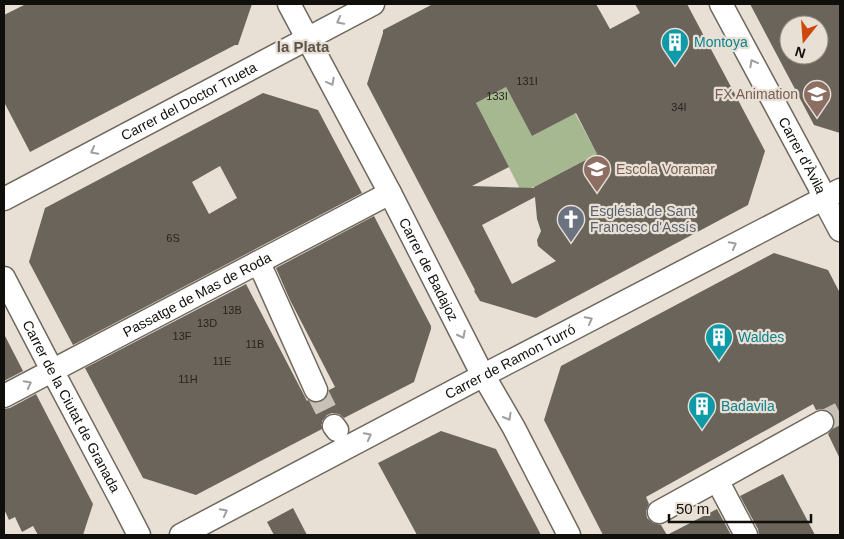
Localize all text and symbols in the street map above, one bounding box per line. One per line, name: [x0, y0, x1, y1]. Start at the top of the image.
one-way arrow: [336, 15, 345, 25]
north arrow: [779, 15, 829, 65]
building icon: Montoya: [660, 27, 690, 66]
place label: Montoya: [694, 34, 748, 50]
district label: la Plata: [277, 38, 330, 55]
text: N: [793, 43, 807, 62]
street label: Carrer del Doctor Trueta: [118, 59, 260, 144]
one-way arrow: [749, 59, 759, 68]
house number: 131I: [516, 75, 538, 87]
one-way arrow: [324, 77, 334, 86]
school or university icon: FX Animation: [802, 79, 832, 118]
place label: FX Animation: [715, 86, 798, 102]
house number: 133I: [486, 90, 508, 102]
house number: 34I: [671, 101, 687, 113]
street label: Carrer d'Àvila: [775, 114, 829, 196]
one-way arrow: [90, 145, 99, 155]
school or university icon: Escola Voramar: [582, 154, 612, 193]
place label: Escola Voramar: [616, 161, 715, 177]
place label: Església de Sant Francesc d'Assís: [590, 203, 696, 235]
church icon: Església de Sant Francesc d'Assís: [556, 204, 586, 243]
street label: Carrer de Badajoz: [396, 215, 462, 324]
house number: 6S: [166, 232, 180, 244]
one-way arrow: [728, 241, 737, 251]
street label: Passatge de Mas de Roda: [120, 249, 274, 340]
house number: 13B: [222, 304, 242, 316]
one-way arrow: [584, 316, 593, 326]
house number: 13D: [197, 317, 217, 329]
street label: Carrer de la Ciutat de Granada: [19, 318, 124, 495]
street label: Carrer de Ramon Turró: [442, 321, 578, 402]
building icon: Waldes: [704, 322, 734, 361]
place label: Waldes: [738, 329, 784, 345]
house number: 13F: [173, 330, 192, 342]
one-way arrow: [456, 330, 466, 339]
house number: 11B: [246, 338, 264, 350]
house number: 11E: [213, 355, 231, 367]
house number: 11H: [178, 373, 198, 385]
one-way arrow: [23, 380, 32, 390]
building icon: Badavila: [687, 391, 717, 430]
place label: Badavila: [721, 398, 775, 414]
one-way arrow: [502, 412, 512, 421]
one-way arrow: [363, 432, 372, 442]
scale bar: [669, 492, 812, 524]
text: 50 m: [676, 500, 709, 517]
one-way arrow: [219, 508, 228, 518]

